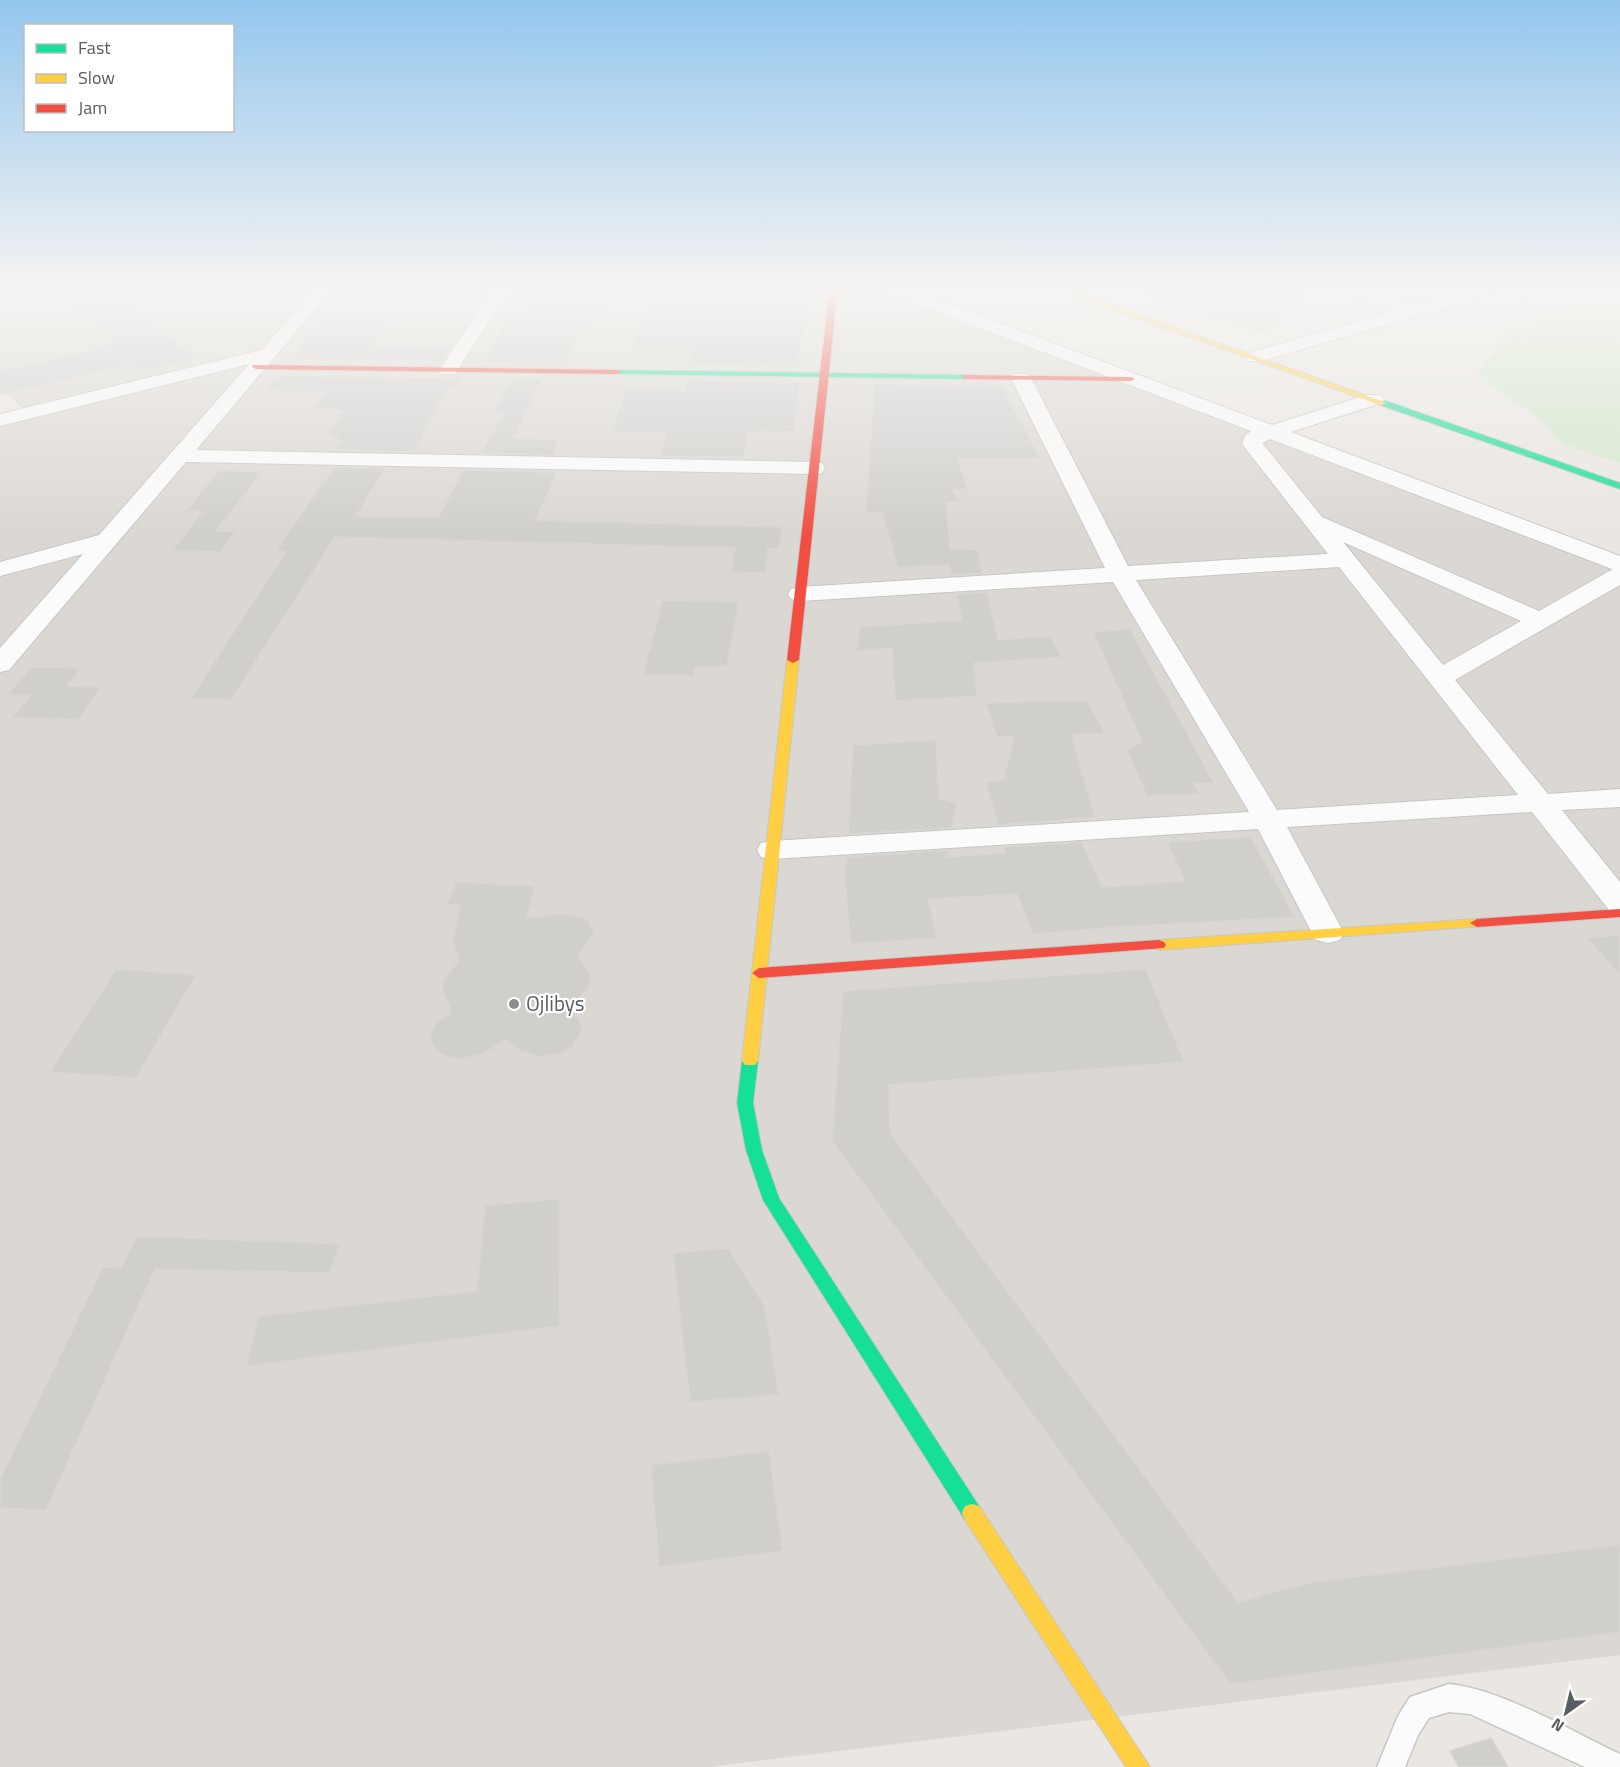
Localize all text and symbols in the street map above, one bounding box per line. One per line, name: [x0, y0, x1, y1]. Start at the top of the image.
legend: [24, 24, 234, 132]
text: Fast: [78, 34, 111, 61]
text: Slow: [78, 64, 115, 91]
text: Jam: [78, 94, 107, 121]
place label: Ojlibys: [526, 987, 585, 1019]
marker: Ojlibys: [507, 997, 521, 1011]
north arrow: [1536, 1683, 1596, 1743]
text: N: [1546, 1712, 1569, 1738]

